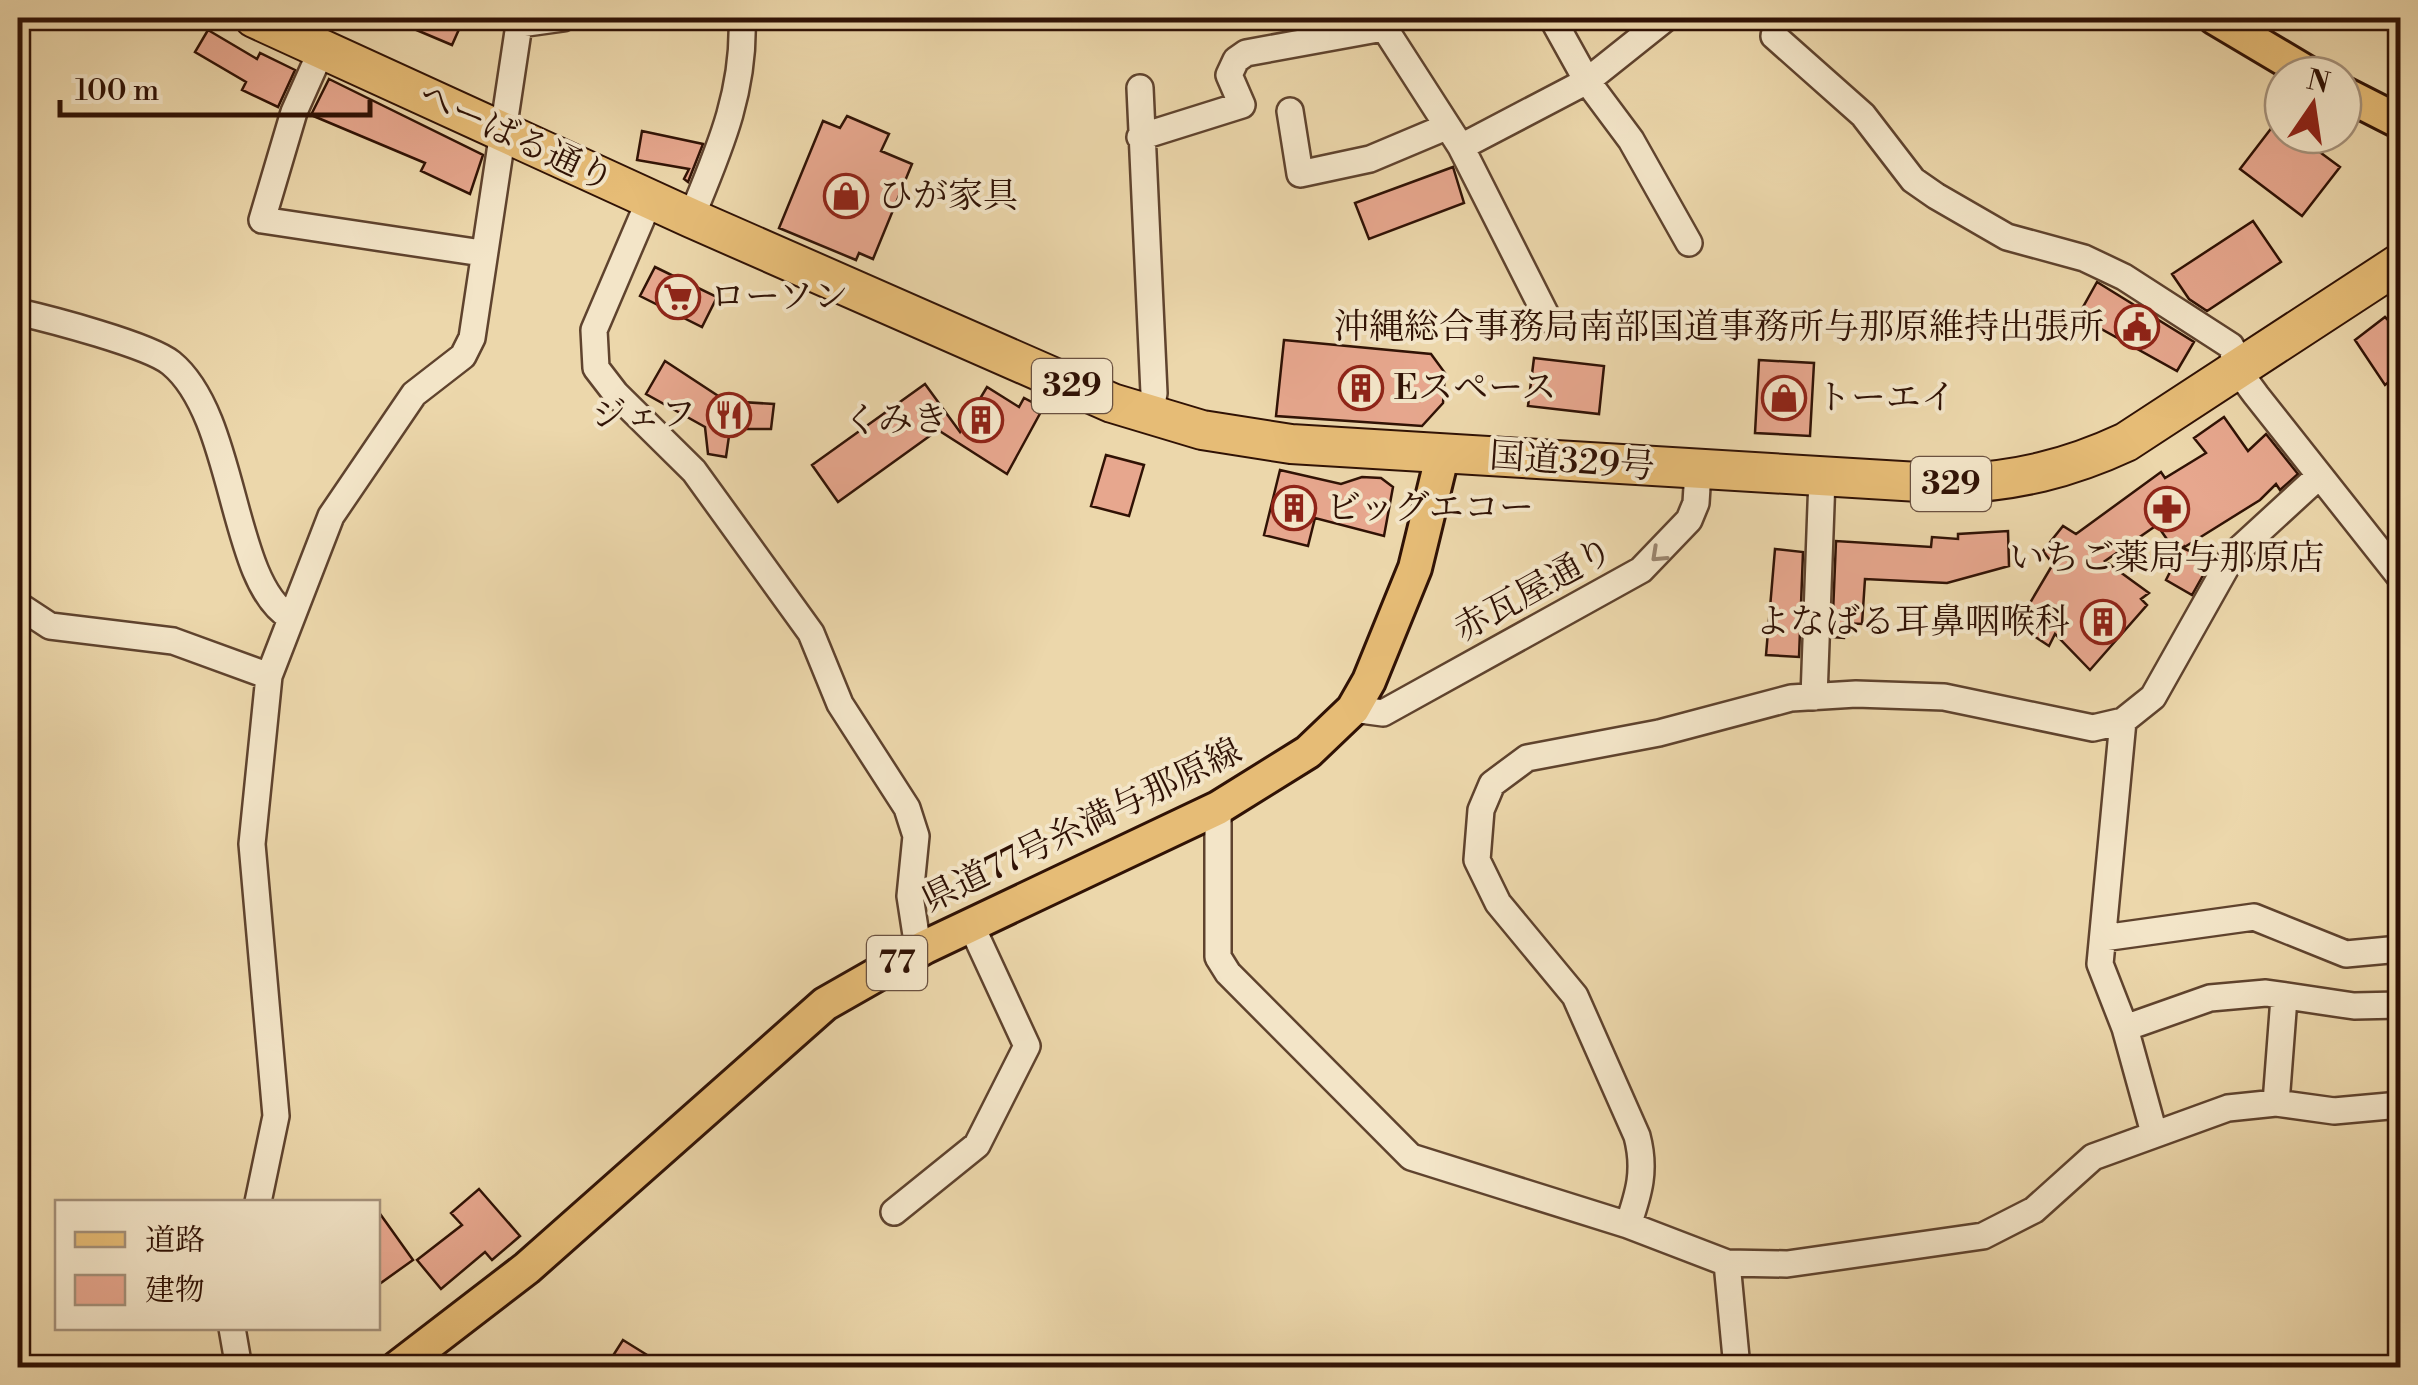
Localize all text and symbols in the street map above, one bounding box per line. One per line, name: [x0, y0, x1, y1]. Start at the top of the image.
scale bar: [60, 55, 370, 117]
north arrow: [2263, 55, 2363, 155]
text: N: [2304, 63, 2333, 102]
text: 100 m: [75, 72, 159, 110]
street label: へーばる通り: [412, 74, 620, 202]
shop icon: ひが家具: [823, 173, 869, 219]
place label: ひが家具: [878, 175, 1018, 218]
supermarket icon: ローソン: [655, 274, 701, 320]
place label: ローソン: [710, 276, 849, 319]
public building icon: 沖縄総合事務局南部国道事務所与那原維持出張所: [2114, 304, 2160, 350]
place label: 沖縄総合事務局南部国道事務所与那原維持出張所: [1334, 306, 2104, 349]
road number: 329: [1032, 359, 1112, 413]
building icon: Eスペース: [1338, 365, 1384, 411]
place label: Eスペース: [1394, 367, 1556, 410]
shop icon: トーエイ: [1761, 375, 1807, 421]
place label: トーエイ: [1816, 377, 1956, 420]
restaurant icon: ジェフ: [706, 392, 752, 438]
place label: ジェフ: [592, 394, 696, 437]
building icon: くみき: [958, 397, 1004, 443]
place label: くみき: [843, 399, 948, 442]
street label: 国道329号: [1488, 435, 1656, 489]
road number: 329: [1911, 457, 1991, 511]
building icon: ビッグエコー: [1271, 485, 1317, 531]
pharmacy icon: いちご薬局与那原店: [2144, 486, 2190, 532]
place label: ビッグエコー: [1326, 487, 1534, 530]
street label: 赤瓦屋通り: [1447, 529, 1621, 651]
place label: いちご薬局与那原店: [2009, 537, 2325, 580]
one-way arrow: [1651, 543, 1670, 561]
building icon: よなばる耳鼻咽喉科: [2080, 599, 2126, 645]
place label: よなばる耳鼻咽喉科: [1755, 601, 2070, 644]
street label: 県道77号糸満与那原線: [915, 730, 1249, 922]
road number: 77: [867, 936, 927, 990]
legend: [55, 1200, 380, 1330]
text: 道路: [145, 1222, 205, 1260]
text: 建物: [145, 1272, 205, 1310]

